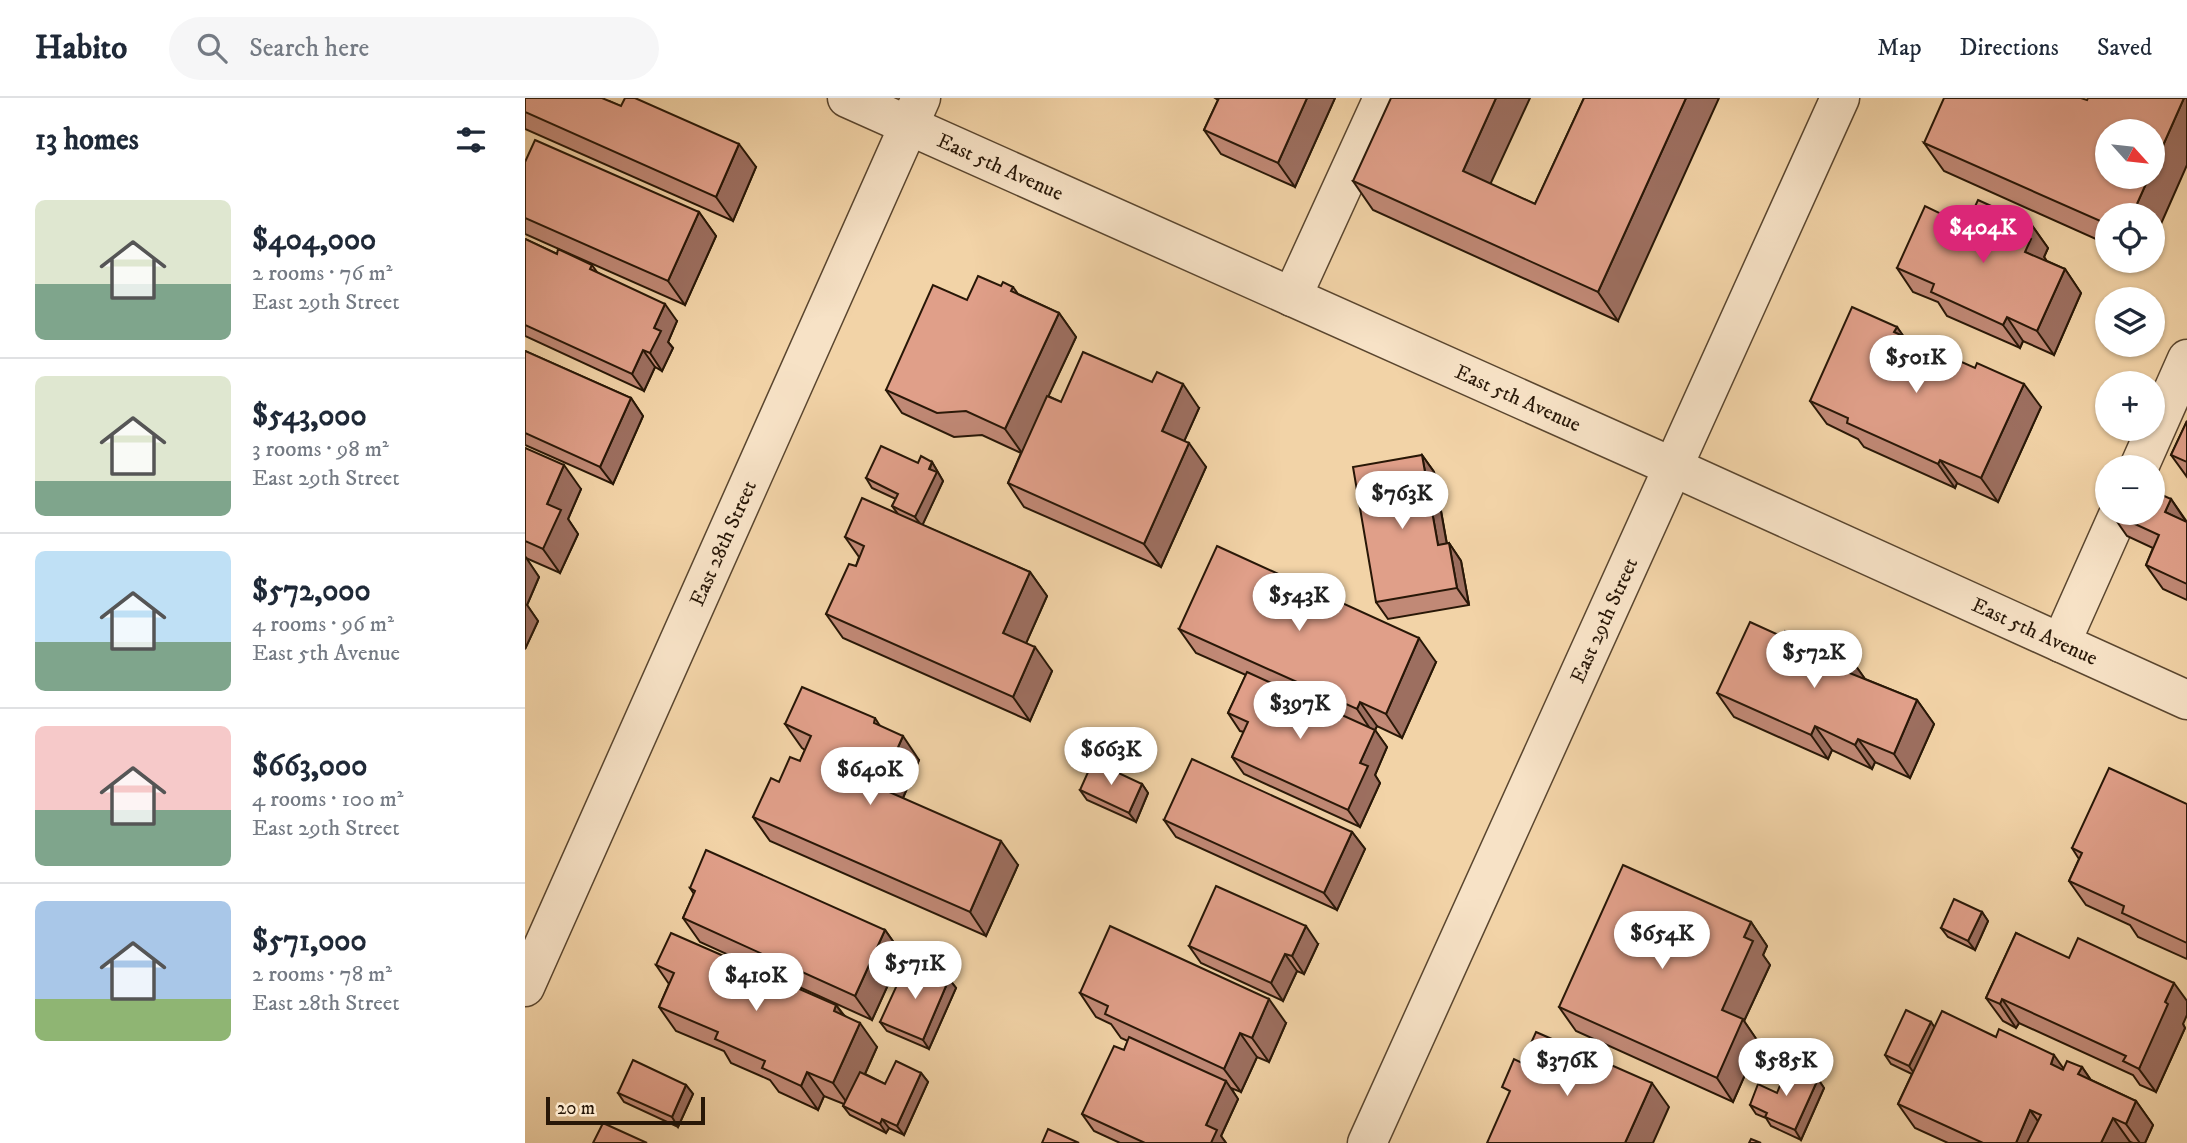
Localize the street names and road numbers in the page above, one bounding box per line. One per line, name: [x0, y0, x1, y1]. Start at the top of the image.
street label: East 5th Avenue: [933, 128, 1067, 207]
street label: East 5th Avenue: [1451, 359, 1585, 438]
street label: East 28th Street: [684, 476, 763, 610]
street label: East 29th Street: [1565, 553, 1644, 687]
street label: East 5th Avenue: [1967, 592, 2102, 672]

